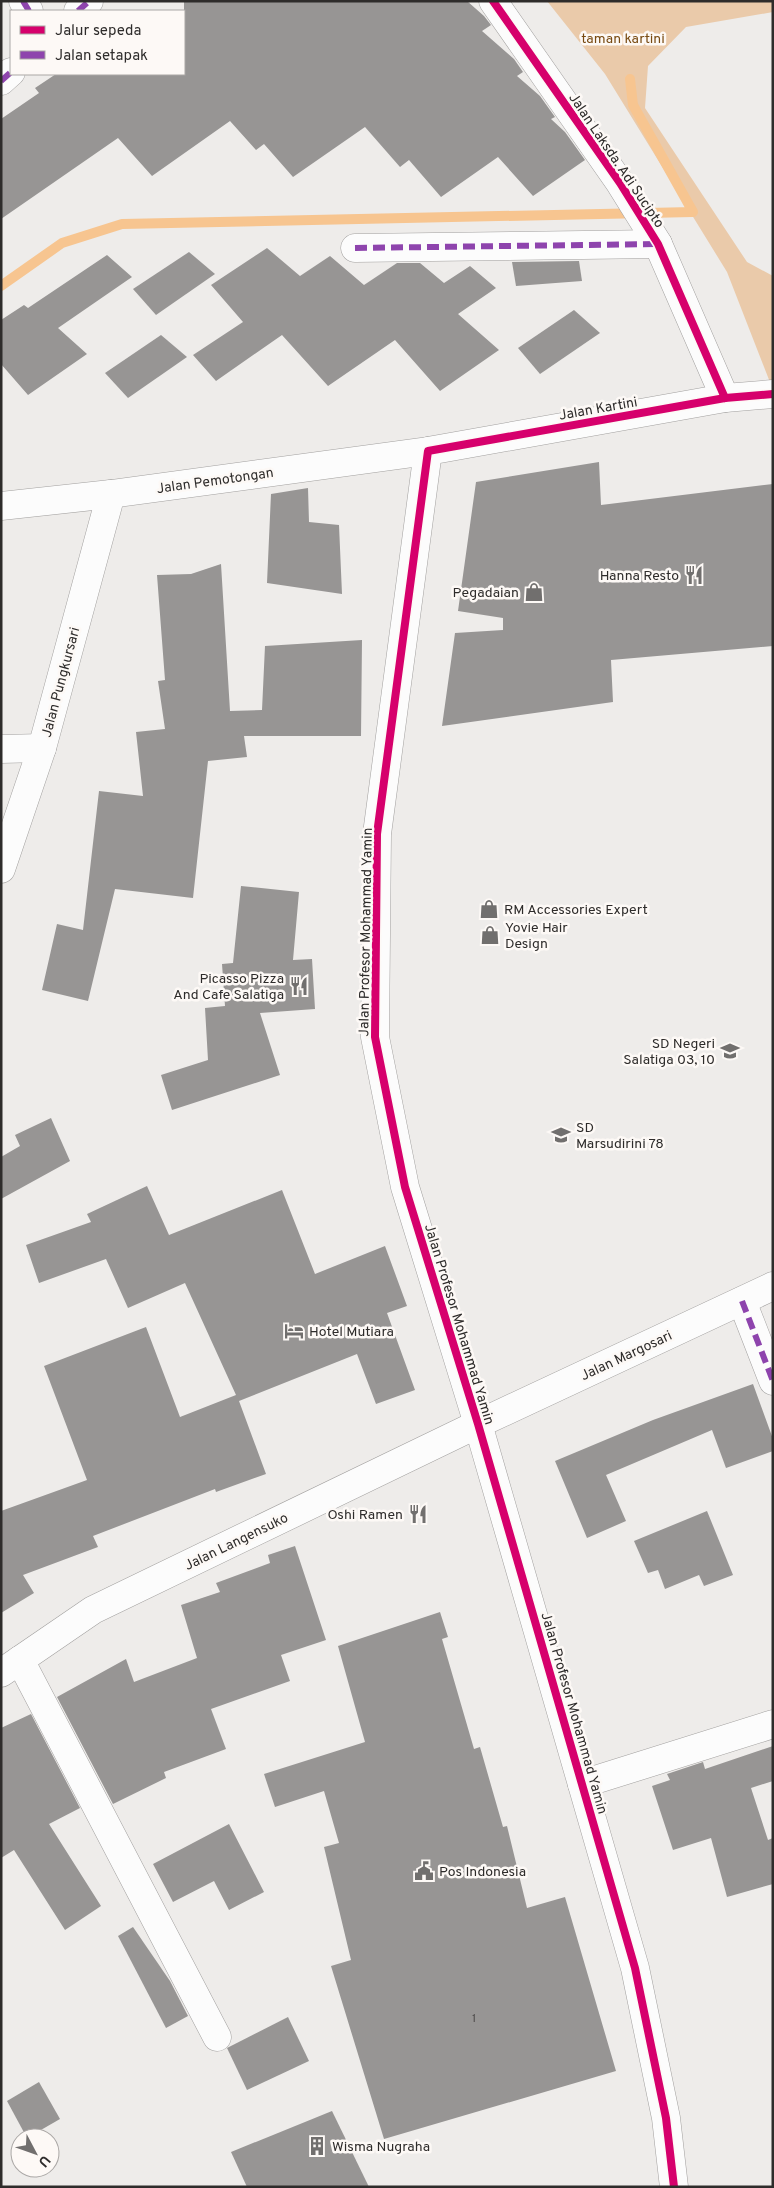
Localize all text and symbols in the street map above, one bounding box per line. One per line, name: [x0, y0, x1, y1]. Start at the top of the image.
legend: [10, 10, 185, 75]
text: Jalur sepeda: [55, 22, 141, 41]
park label: taman kartini: [581, 31, 665, 48]
text: Jalan setapak: [55, 47, 148, 66]
street label: Jalan Laksda. Adi Sucipto: [564, 90, 667, 232]
street label: Jalan Kartini: [558, 394, 639, 425]
street label: Jalan Pemotongan: [156, 465, 275, 498]
restaurant icon: Hanna Resto: [683, 564, 705, 586]
place label: Hanna Resto: [600, 568, 679, 585]
shop icon: Pegadaian: [523, 581, 545, 603]
place label: Pegadaian: [453, 585, 519, 602]
street label: Jalan Pungkursari: [39, 625, 84, 739]
street label: Jalan Profesor Mohammad Yamin: [356, 827, 377, 1037]
shop icon: RM Accessories Expert: [478, 898, 500, 920]
place label: RM Accessories Expert: [504, 902, 648, 919]
place label: Yovie Hair Design: [505, 920, 568, 953]
shop icon: Yovie Hair Design: [479, 924, 501, 946]
place label: Picasso Pizza And Cafe Salatiga: [173, 971, 284, 1004]
restaurant icon: Picasso Pizza And Cafe Salatiga: [288, 975, 310, 997]
place label: SD Negeri Salatiga 03, 10: [623, 1036, 715, 1069]
school or university icon: SD Negeri Salatiga 03, 10: [719, 1040, 741, 1062]
place label: SD Marsudirini 78: [576, 1120, 664, 1153]
school or university icon: SD Marsudirini 78: [550, 1124, 572, 1146]
street label: Jalan Profesor Mohammad Yamin: [420, 1222, 497, 1427]
hotel icon: Hotel Mutiara: [283, 1320, 305, 1342]
place label: Hotel Mutiara: [309, 1324, 394, 1341]
street label: Jalan Margosari: [578, 1328, 675, 1385]
restaurant icon: Oshi Ramen: [407, 1503, 429, 1525]
place label: Oshi Ramen: [328, 1507, 403, 1524]
street label: Jalan Langensuko: [182, 1510, 291, 1575]
street label: Jalan Profesor Mohammad Yamin: [537, 1611, 611, 1816]
public building icon: Pos Indonesia: [413, 1860, 435, 1882]
place label: Pos Indonesia: [439, 1864, 526, 1881]
house number: 1: [472, 2012, 476, 2026]
north arrow: [10, 2128, 60, 2178]
building icon: Wisma Nugraha: [306, 2135, 328, 2157]
place label: Wisma Nugraha: [332, 2139, 430, 2156]
text: U: [34, 2151, 53, 2170]

